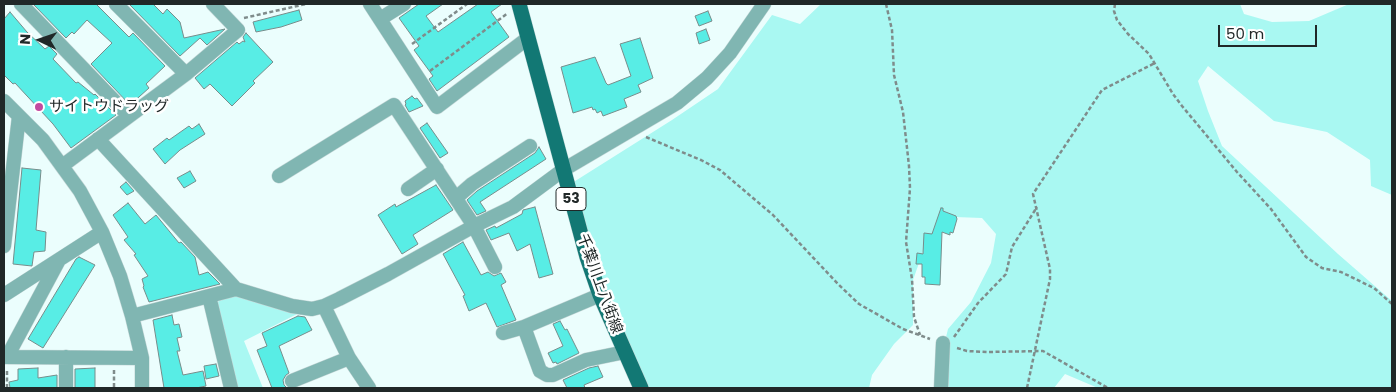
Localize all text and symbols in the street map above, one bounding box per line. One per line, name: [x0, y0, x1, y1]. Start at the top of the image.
north arrow: [15, 15, 65, 65]
scale bar: [1221, 15, 1320, 47]
text: 50 m: [1226, 23, 1264, 44]
text: N: [15, 33, 35, 45]
place label: サイトウドラッグ: [49, 98, 169, 116]
marker: サイトウドラッグ: [33, 101, 45, 113]
road number: 53: [556, 188, 586, 210]
street label: 千葉川上八街線: [573, 232, 625, 336]

